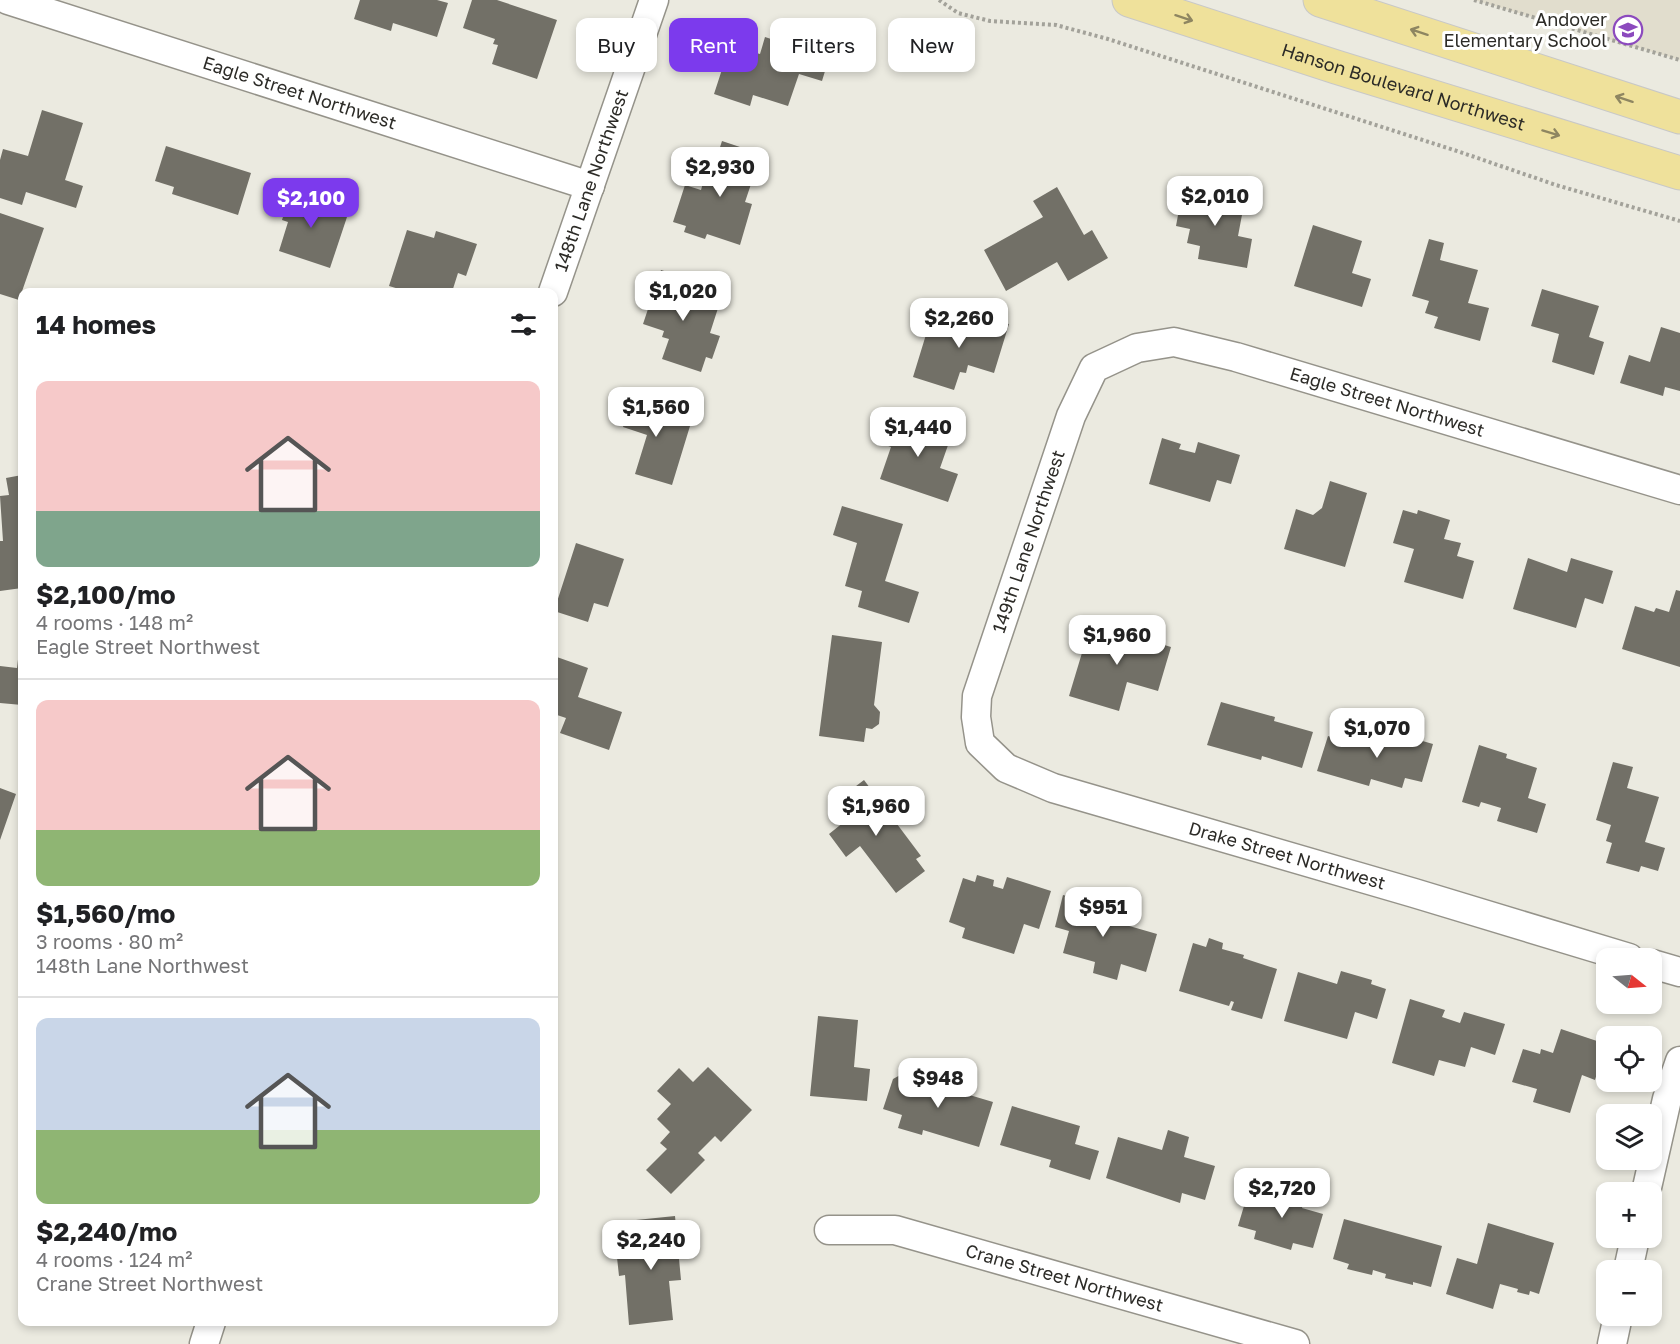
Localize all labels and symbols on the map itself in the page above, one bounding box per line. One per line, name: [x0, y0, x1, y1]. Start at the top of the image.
place label: Andover Elementary School: [1443, 8, 1607, 51]
one-way arrow: [1174, 13, 1193, 24]
school or university icon: Andover Elementary School: [1612, 14, 1644, 46]
one-way arrow: [1410, 26, 1429, 37]
street label: Hanson Boulevard Northwest: [1279, 38, 1528, 135]
street label: Eagle Street Northwest: [200, 51, 399, 133]
street label: 148th Lane Northwest: [549, 86, 632, 274]
one-way arrow: [1615, 93, 1634, 104]
one-way arrow: [1541, 128, 1560, 139]
pin: $2,930: [671, 147, 769, 198]
pin: $2,010: [1166, 176, 1264, 227]
pin: $2,100: [262, 178, 360, 229]
pin: $1,020: [634, 271, 732, 322]
pin: $2,260: [910, 298, 1008, 349]
street label: Eagle Street Northwest: [1287, 362, 1487, 441]
pin: $1,560: [607, 387, 705, 438]
pin: $1,440: [869, 407, 967, 458]
street label: 149th Lane Northwest: [987, 447, 1069, 636]
pin: $1,960: [1068, 615, 1166, 666]
pin: $1,070: [1328, 708, 1426, 759]
pin: $1,960: [827, 786, 925, 837]
street label: Drake Street Northwest: [1186, 816, 1388, 894]
pin: $951: [1067, 887, 1139, 938]
north arrow: [1596, 948, 1662, 1014]
pin: $948: [902, 1058, 974, 1109]
pin: $2,720: [1233, 1168, 1331, 1219]
pin: $2,240: [602, 1220, 700, 1271]
street label: Crane Street Northwest: [963, 1239, 1166, 1316]

